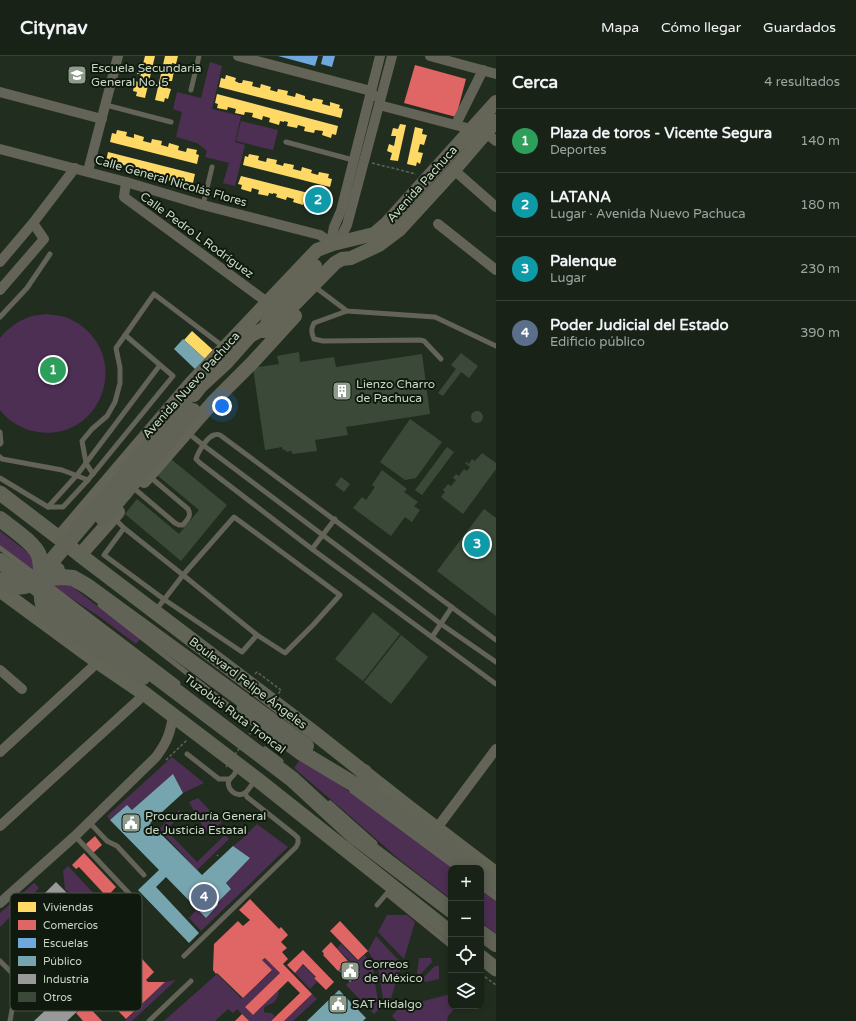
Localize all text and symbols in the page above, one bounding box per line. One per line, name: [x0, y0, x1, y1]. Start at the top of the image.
text: Citynav: [20, 17, 87, 39]
text: Mapa: [601, 19, 639, 36]
text: Cómo llegar: [661, 19, 741, 36]
text: Guardados: [763, 19, 836, 36]
place label: Escuela Secundaria General No. 5: [91, 61, 202, 89]
school or university icon: Escuela Secundaria General No. 5: [66, 64, 88, 86]
text: Cerca: [512, 72, 558, 93]
text: 4 resultados: [764, 74, 840, 90]
text: Plaza de toros - Vicente Segura: [550, 124, 772, 142]
text: 1: [521, 133, 529, 149]
text: 140 m: [800, 133, 840, 149]
text: Deportes: [550, 142, 606, 158]
street label: Avenida Pachuca: [384, 143, 460, 225]
street label: Calle General Nicolás Flores: [93, 153, 249, 210]
pin: 2: [305, 185, 331, 215]
text: LATANA: [550, 188, 611, 206]
street label: Calle Pedro L Rodríguez: [138, 189, 256, 281]
text: 2: [521, 197, 529, 213]
text: 180 m: [800, 197, 840, 213]
text: Lugar · Avenida Nuevo Pachuca: [550, 206, 746, 222]
text: Palenque: [550, 252, 617, 270]
text: 3: [521, 261, 529, 277]
text: 230 m: [800, 261, 840, 277]
text: Lugar: [550, 270, 586, 286]
text: Poder Judicial del Estado: [550, 316, 729, 334]
text: 4: [521, 325, 529, 341]
text: 390 m: [800, 325, 840, 341]
street label: Avenida Nuevo Pachuca: [140, 329, 242, 441]
text: Edificio público: [550, 334, 645, 350]
pin: 1: [40, 355, 66, 385]
place label: Lienzo Charro de Pachuca: [356, 377, 435, 405]
building icon: Lienzo Charro de Pachuca: [331, 380, 353, 402]
your location: [212, 396, 232, 416]
pin: 3: [464, 529, 490, 559]
street label: Boulevard Felipe Ángeles: [186, 634, 310, 732]
street label: Tuzobús Ruta Troncal: [182, 671, 288, 757]
place label: Procuraduría General de Justicia Estatal: [145, 809, 266, 837]
public building icon: Procuraduría General de Justicia Estatal: [120, 812, 142, 834]
map controls: [448, 865, 484, 1009]
button: +: [448, 865, 484, 901]
pin: 4: [191, 882, 217, 912]
legend: [10, 893, 142, 1011]
text: Viviendas: [43, 901, 93, 914]
button: −: [448, 901, 484, 937]
text: Comercios: [43, 919, 98, 932]
text: Escuelas: [43, 937, 88, 950]
button: locate: [448, 937, 484, 973]
text: Público: [43, 955, 82, 968]
place label: Correos de México: [364, 957, 423, 985]
public building icon: Correos de México: [339, 960, 361, 982]
text: Industria: [43, 973, 89, 986]
button: layers: [448, 973, 484, 1009]
text: Otros: [43, 991, 72, 1004]
public building icon: SAT Hidalgo: [327, 993, 349, 1015]
place label: SAT Hidalgo: [352, 997, 422, 1011]

